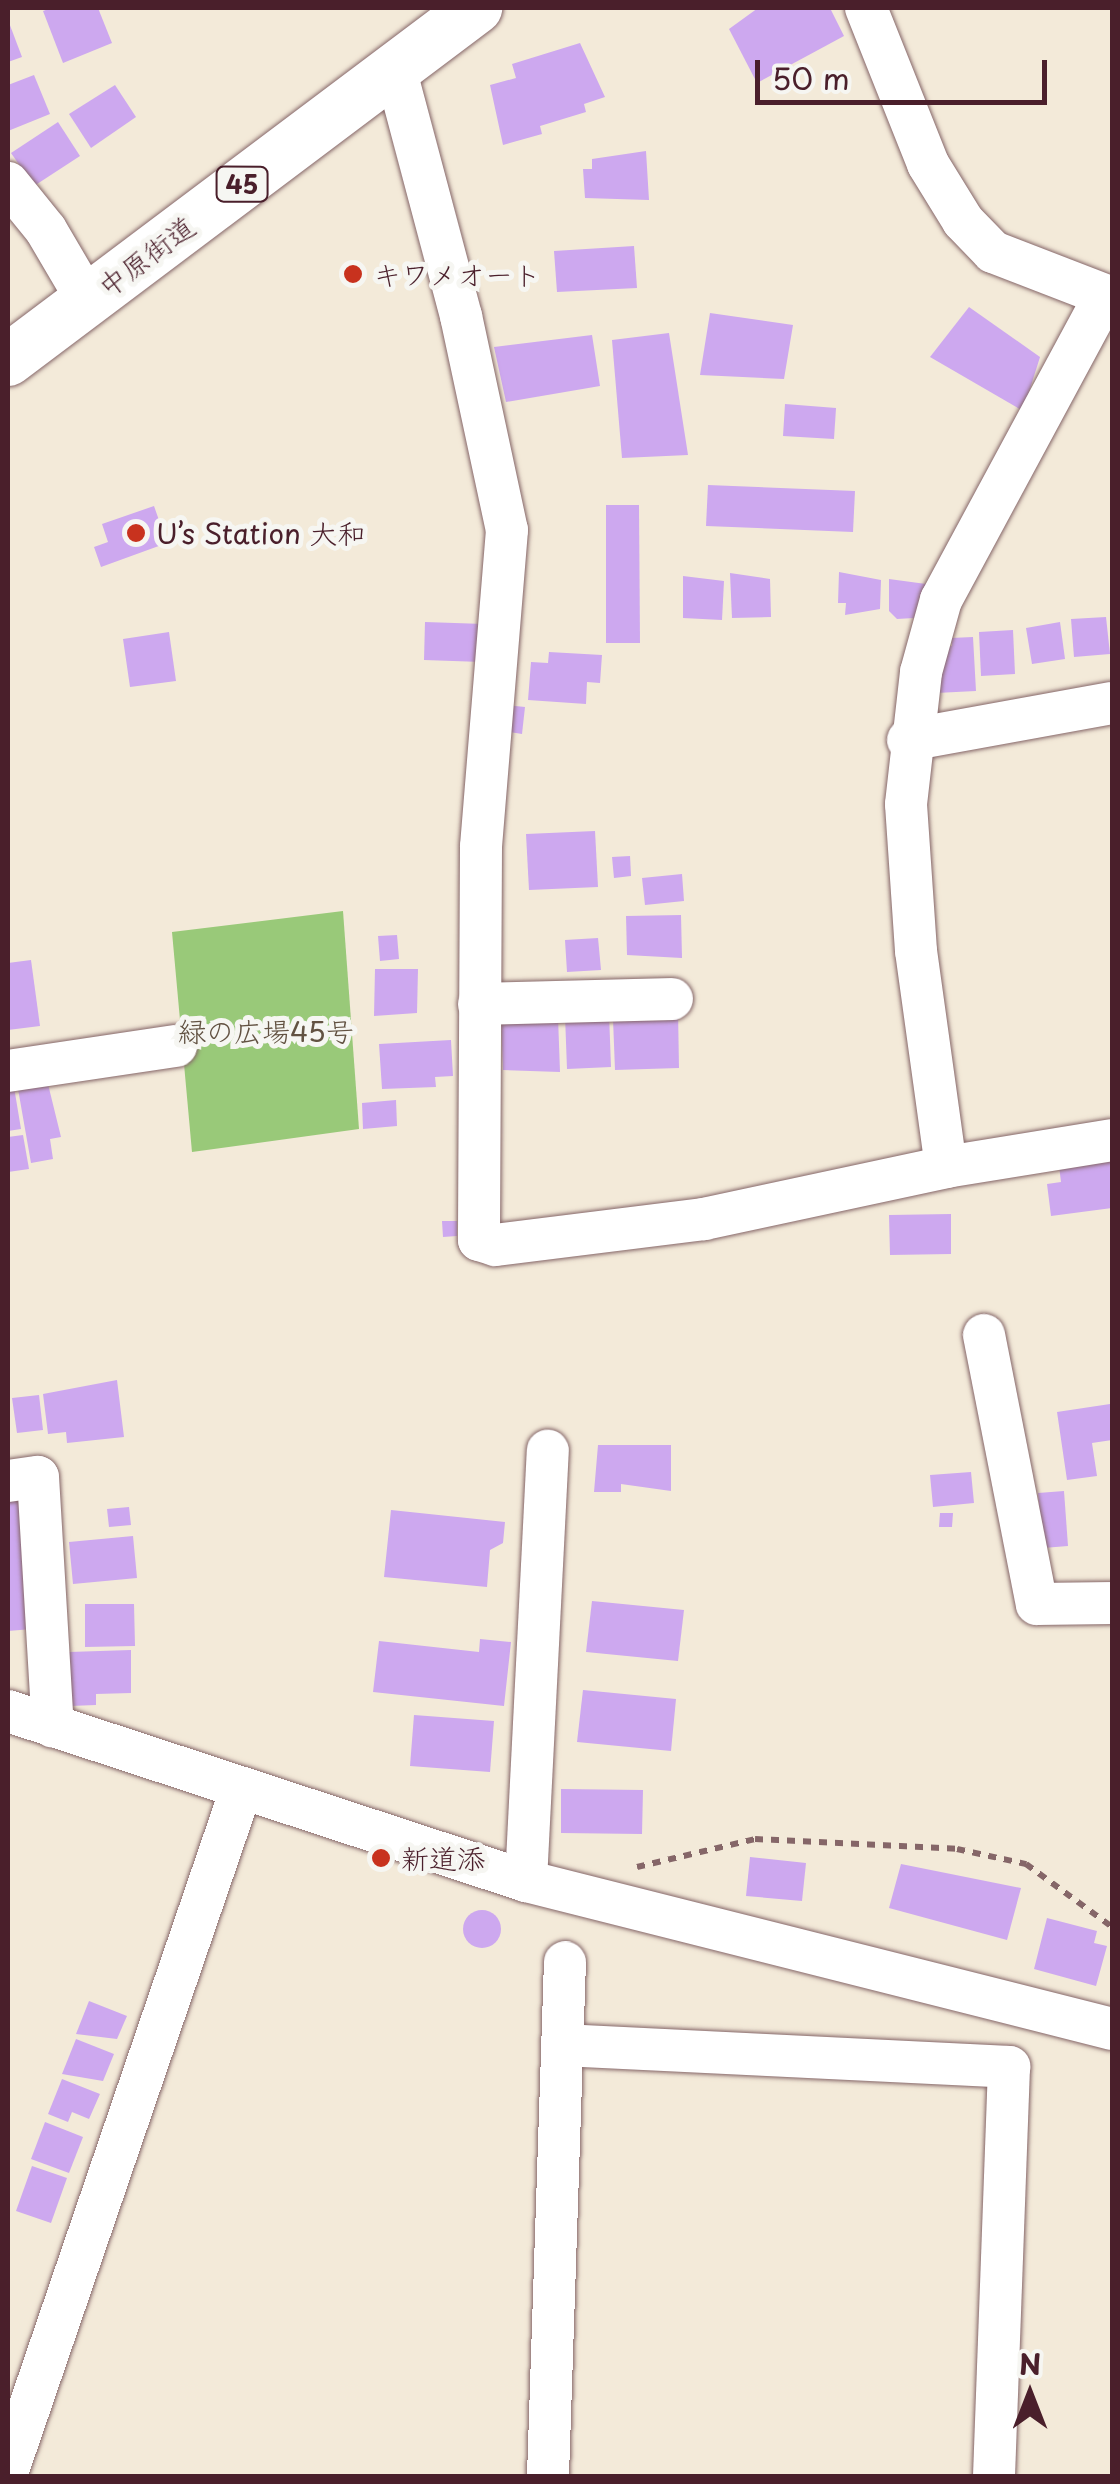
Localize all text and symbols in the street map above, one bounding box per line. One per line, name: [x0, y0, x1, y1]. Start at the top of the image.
scale bar: [760, 40, 1052, 102]
text: 50 m: [772, 55, 850, 100]
road number: 45: [214, 164, 270, 204]
street label: 中原街道: [91, 209, 201, 303]
place label: キワメオート: [373, 257, 541, 291]
marker: キワメオート: [342, 263, 364, 285]
place label: U’s Station 大和: [156, 516, 365, 550]
marker: U’s Station 大和: [125, 522, 147, 544]
park label: 緑の広場45号: [178, 1014, 354, 1048]
place label: 新道添: [401, 1841, 485, 1875]
marker: 新道添: [370, 1847, 392, 1869]
text: N: [1019, 2342, 1041, 2385]
north arrow: [980, 2344, 1080, 2444]

